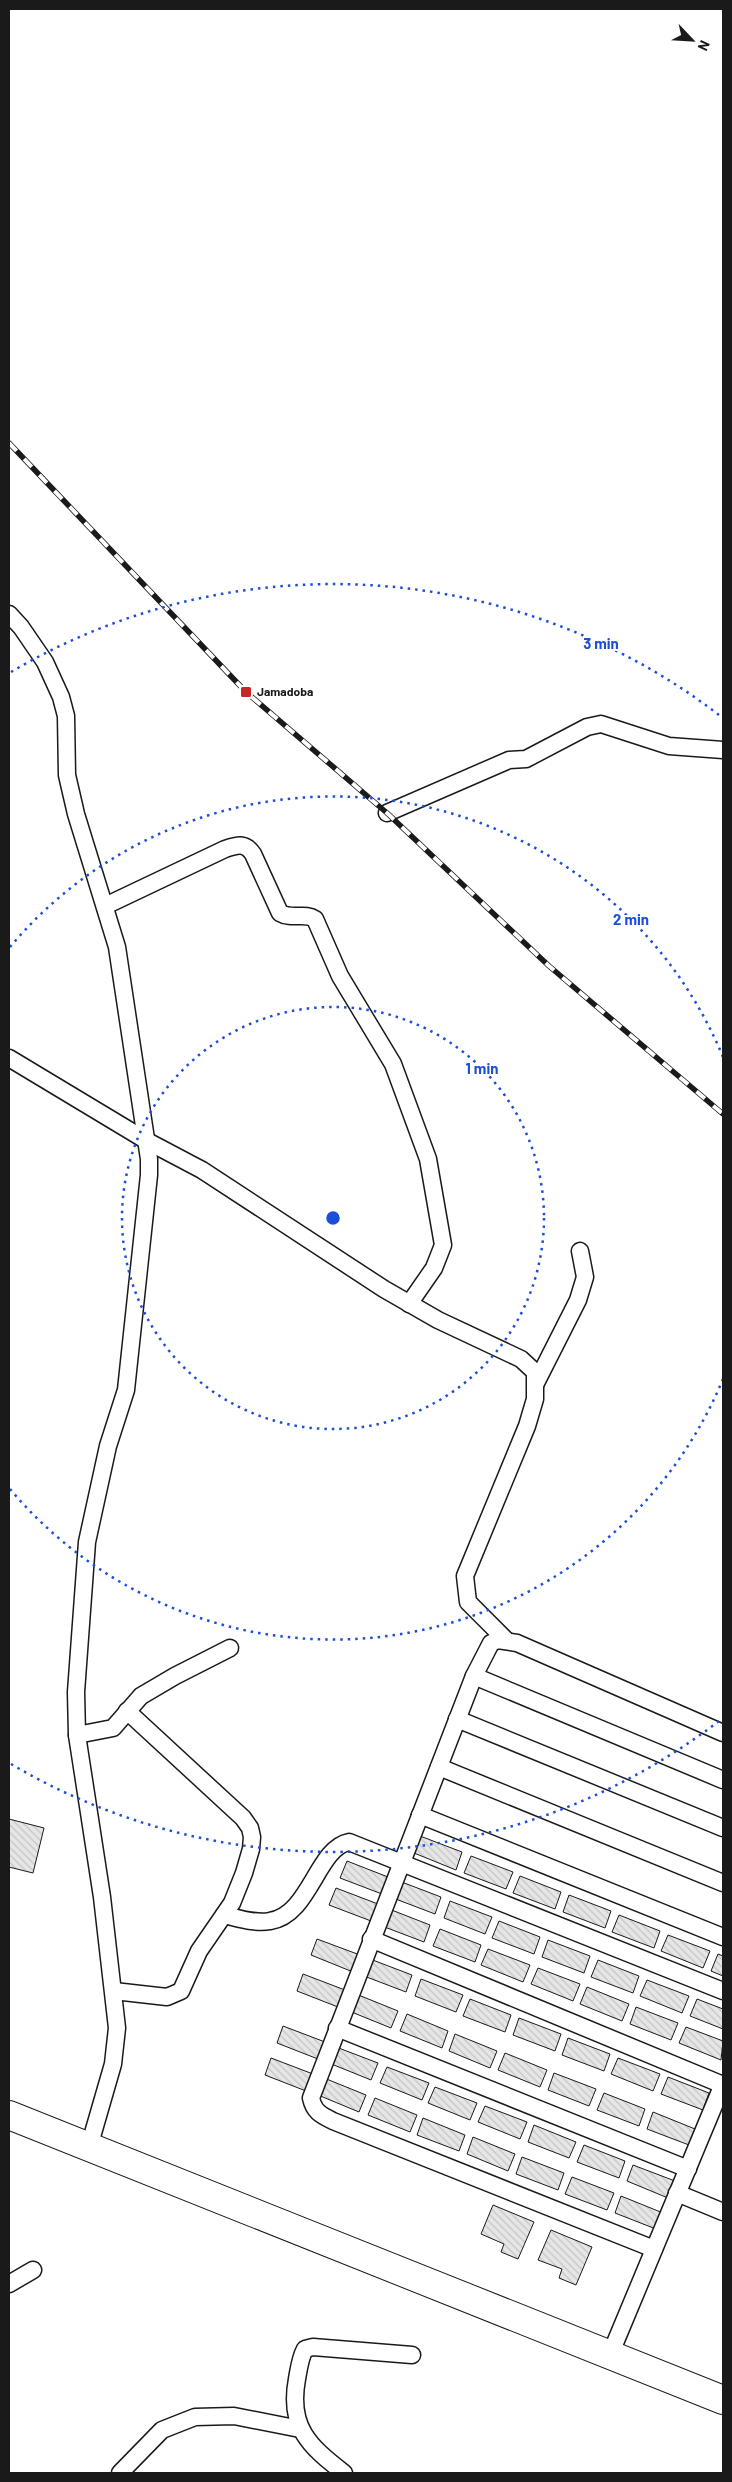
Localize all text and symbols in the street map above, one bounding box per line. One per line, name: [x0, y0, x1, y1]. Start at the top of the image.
north arrow: [667, 15, 717, 65]
text: N: [695, 38, 714, 54]
text: 3 min: [583, 634, 619, 652]
place label: Jamadoba: [257, 684, 313, 698]
marker: Jamadoba: [239, 685, 253, 699]
text: 2 min: [613, 910, 649, 928]
text: 1 min: [466, 1059, 498, 1077]
centre of rings: [324, 1209, 342, 1227]

